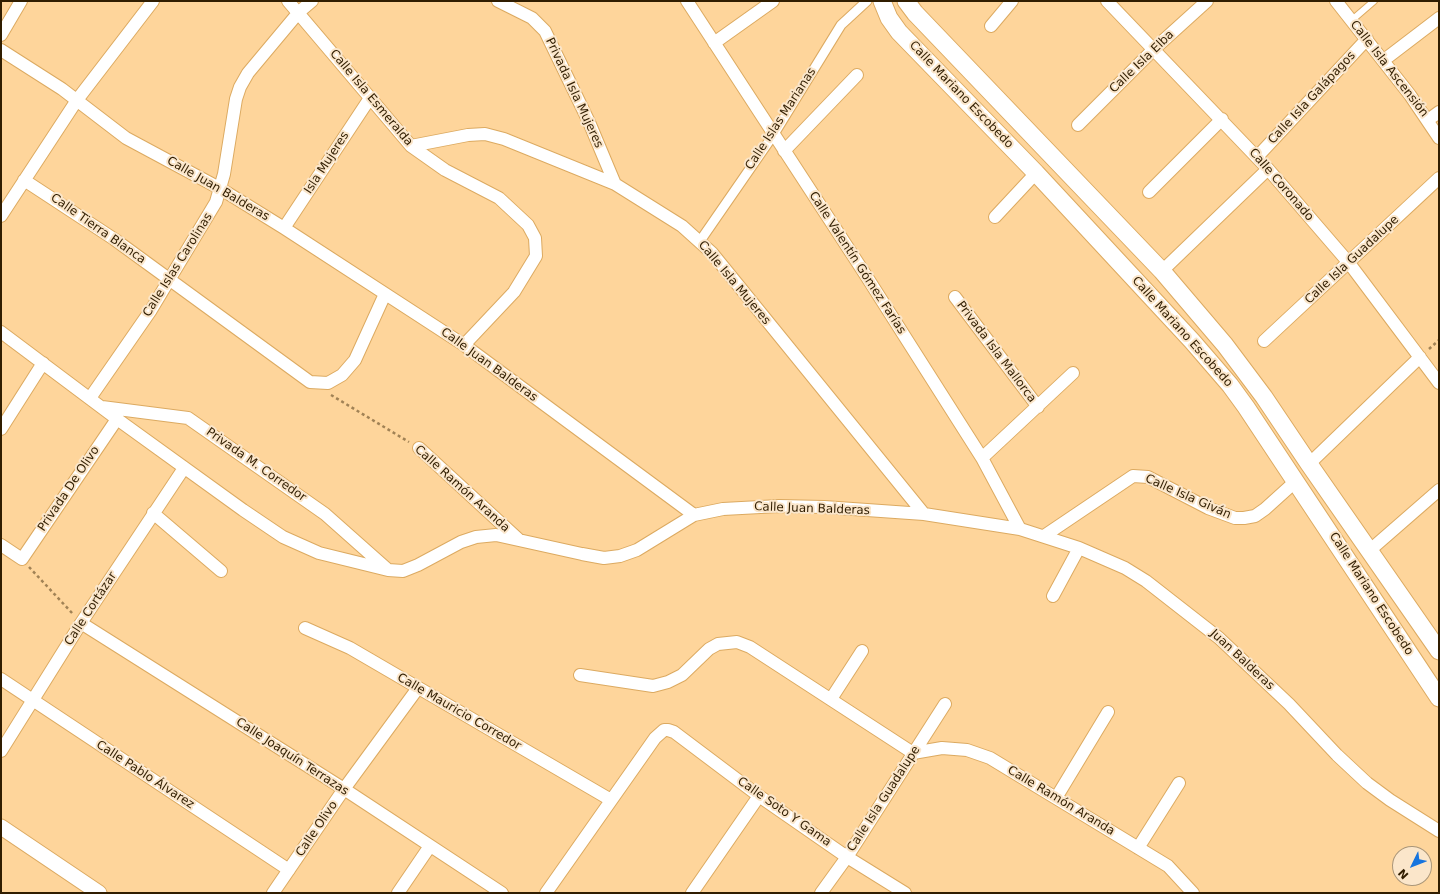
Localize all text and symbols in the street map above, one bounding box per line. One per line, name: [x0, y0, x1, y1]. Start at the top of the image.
street label: Calle Isla Ascensión: [1347, 18, 1431, 120]
street label: Calle Isla Elba: [1107, 28, 1177, 96]
street label: Privada Isla Mujeres: [542, 36, 606, 150]
street label: Calle Mariano Escobedo: [906, 38, 1016, 152]
street label: Calle Isla Esmeralda: [326, 47, 416, 149]
street label: Calle Isla Galápagos: [1265, 49, 1359, 147]
street label: Calle Islas Marianas: [743, 65, 819, 173]
street label: Isla Mujeres: [302, 129, 352, 197]
street label: Calle Coronado: [1246, 146, 1316, 224]
street label: Calle Juan Balderas: [164, 154, 272, 224]
street label: Calle Valentín Gómez Farías: [806, 189, 908, 337]
street label: Calle Tierra Blanca: [48, 191, 148, 267]
street label: Calle Islas Carolinas: [140, 210, 216, 320]
street label: Calle Isla Guadalupe: [1302, 213, 1402, 307]
street label: Calle Isla Mujeres: [695, 238, 773, 328]
street label: Calle Mariano Escobedo: [1129, 274, 1235, 390]
street label: Privada Isla Mallorca: [953, 298, 1039, 406]
street label: Calle Juan Balderas: [438, 325, 540, 405]
street label: Privada M. Corredor: [203, 425, 309, 505]
street label: Calle Ramón Aranda: [412, 443, 512, 535]
street label: Privada De Olivo: [35, 444, 103, 534]
street label: Calle Isla Giván: [1143, 472, 1233, 522]
street label: Calle Juan Balderas: [754, 500, 870, 518]
street label: Calle Mariano Escobedo: [1326, 530, 1416, 658]
street label: Calle Cortázar: [62, 569, 120, 649]
street label: Juan Balderas: [1207, 627, 1277, 693]
street label: Calle Mauricio Corredor: [394, 671, 524, 753]
street label: Calle Joaquín Terrazas: [233, 715, 351, 799]
street label: Calle Pablo Álvarez: [93, 738, 197, 812]
street label: Calle Isla Guadalupe: [844, 743, 924, 855]
street label: Calle Ramón Aranda: [1005, 763, 1117, 839]
street label: Calle Soto Y Gama: [734, 774, 834, 850]
street label: Calle Olivo: [293, 798, 341, 860]
north arrow: [1392, 846, 1432, 886]
text: N: [1396, 866, 1411, 882]

